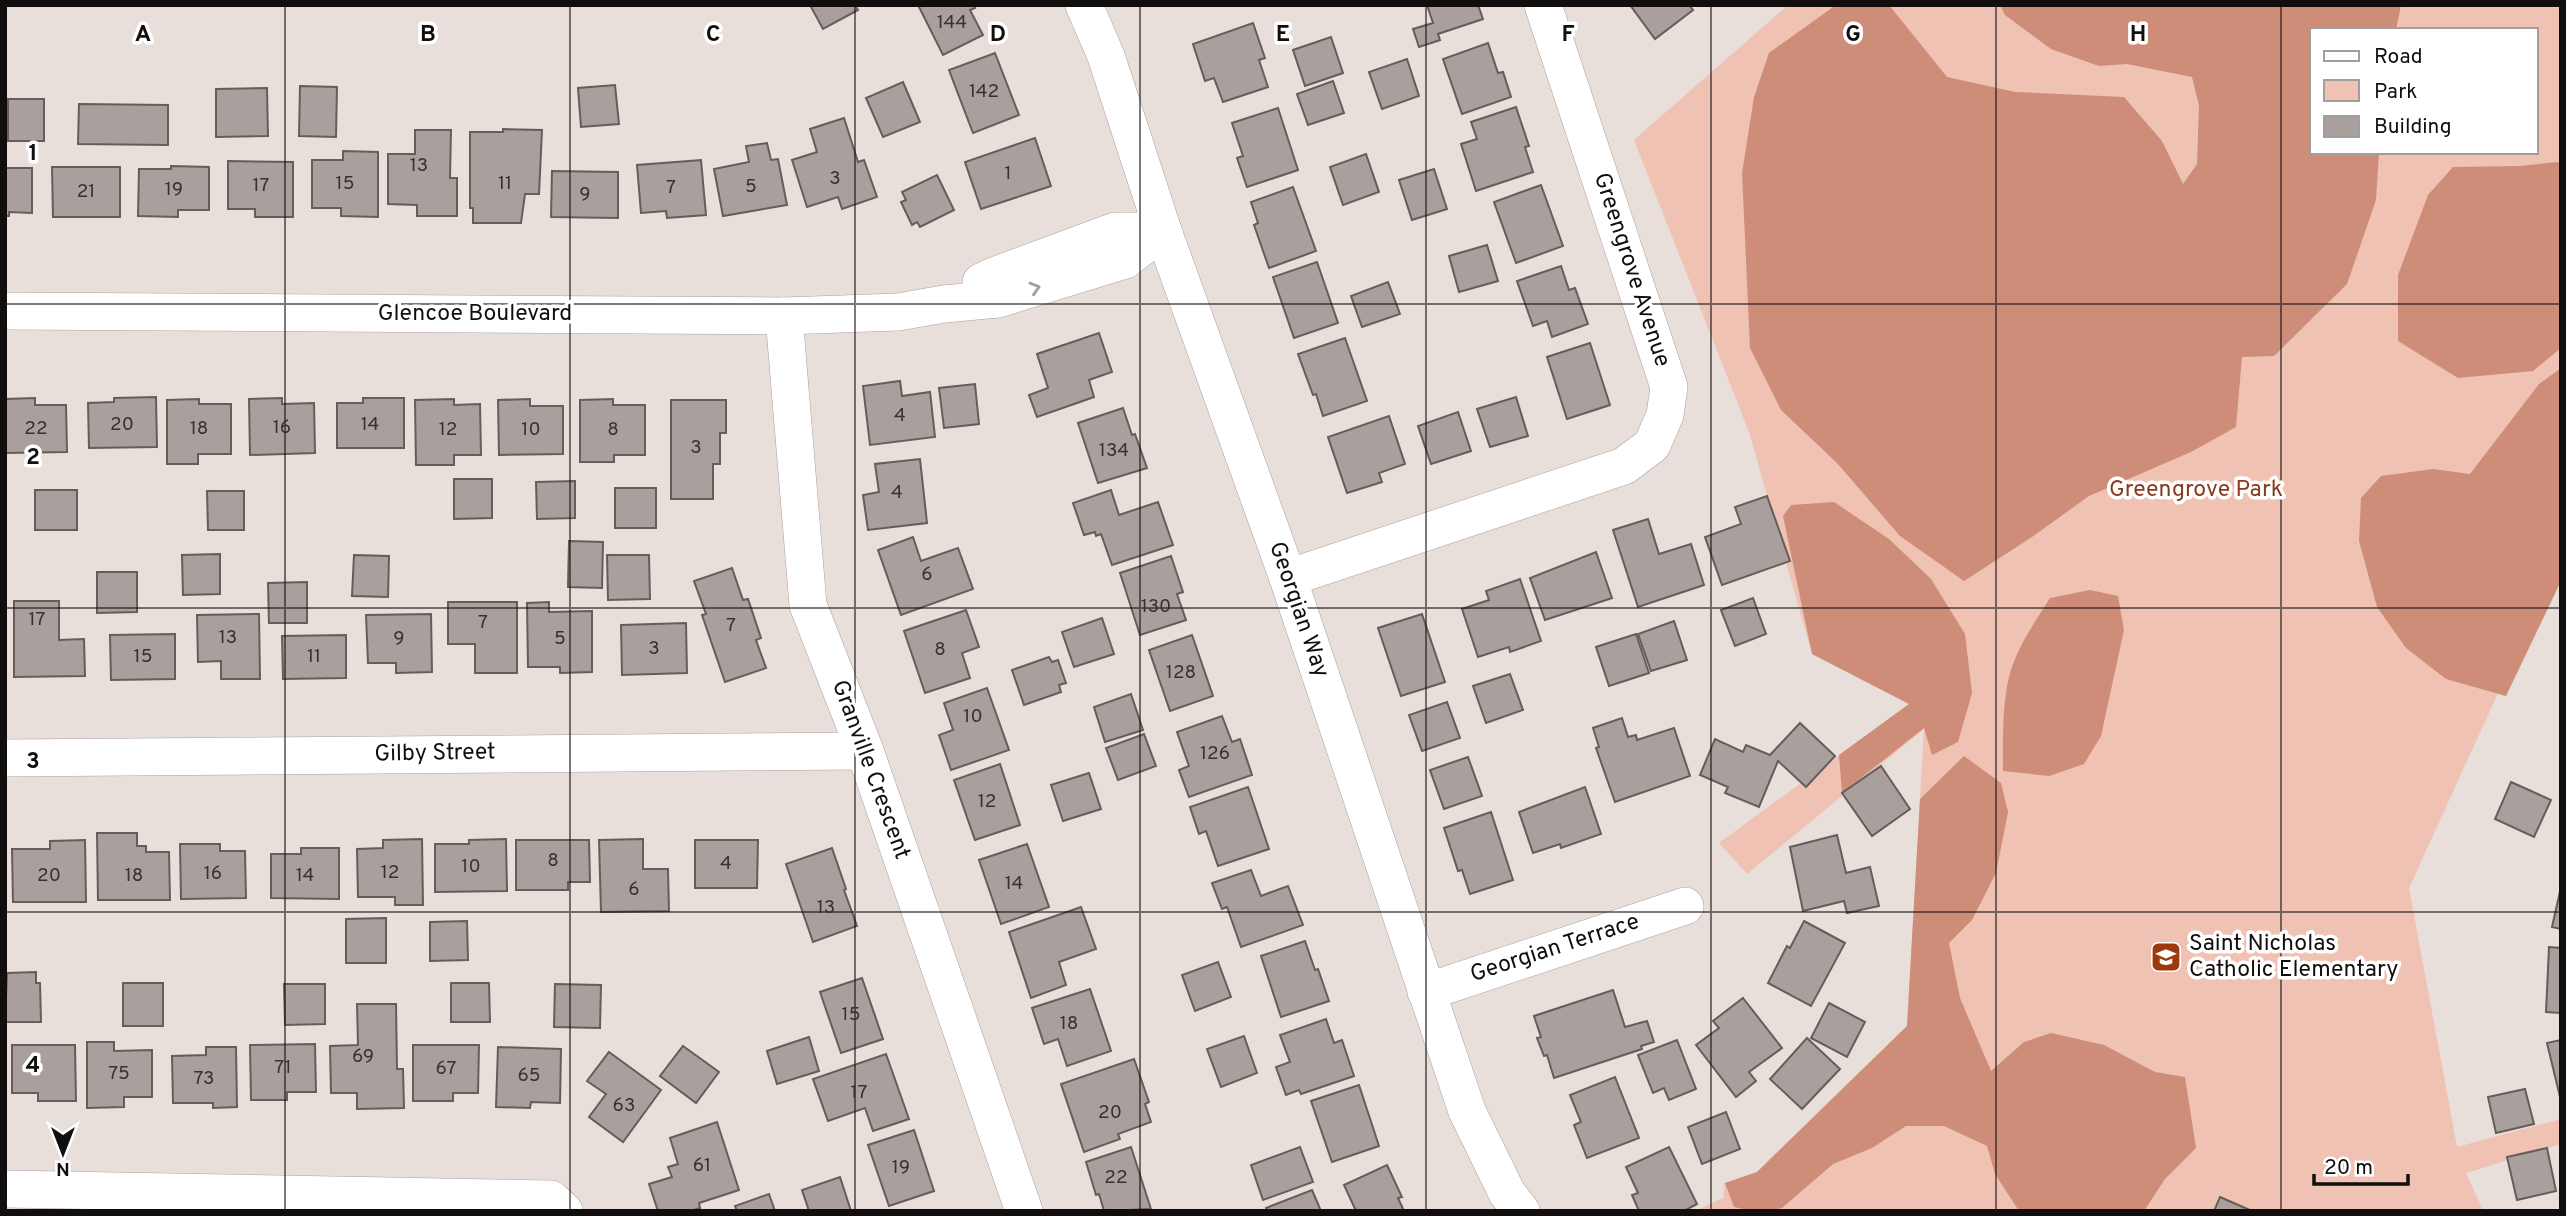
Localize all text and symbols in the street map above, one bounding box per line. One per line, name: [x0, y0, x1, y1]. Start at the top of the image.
house number: 144: [937, 11, 967, 35]
text: A: [135, 21, 151, 50]
text: B: [420, 21, 436, 50]
text: C: [706, 21, 720, 50]
text: D: [990, 21, 1006, 50]
text: E: [1276, 21, 1290, 50]
text: F: [1561, 21, 1575, 50]
text: G: [1845, 21, 1861, 50]
text: H: [2130, 21, 2146, 50]
legend: [2310, 28, 2538, 154]
text: Road: [2374, 44, 2423, 71]
text: Park: [2374, 79, 2417, 106]
house number: 142: [969, 80, 999, 104]
text: Building: [2374, 114, 2452, 141]
text: 1: [28, 140, 38, 169]
house number: 13: [410, 154, 428, 178]
house number: 1: [1004, 162, 1012, 186]
house number: 3: [829, 167, 841, 191]
street label: Greengrove Avenue: [1586, 169, 1676, 371]
house number: 15: [336, 172, 354, 196]
house number: 11: [498, 172, 512, 196]
house number: 17: [253, 174, 270, 198]
house number: 5: [745, 175, 757, 199]
house number: 7: [666, 176, 676, 200]
house number: 19: [165, 178, 183, 202]
house number: 21: [77, 180, 95, 204]
house number: 9: [579, 183, 591, 207]
one-way arrow: [1028, 281, 1040, 296]
street label: Glencoe Boulevard: [378, 300, 572, 329]
house number: 4: [894, 404, 906, 428]
house number: 20: [110, 413, 134, 437]
house number: 14: [361, 413, 379, 437]
house number: 16: [273, 416, 291, 440]
house number: 22: [24, 417, 48, 441]
house number: 18: [190, 417, 208, 441]
house number: 12: [439, 418, 457, 442]
house number: 10: [521, 418, 541, 442]
house number: 8: [607, 418, 619, 442]
house number: 3: [690, 436, 702, 460]
house number: 134: [1099, 439, 1129, 463]
text: 2: [26, 444, 40, 473]
park label: Greengrove Park: [2109, 476, 2283, 505]
house number: 4: [891, 481, 903, 505]
street label: Georgian Way: [1261, 538, 1335, 682]
house number: 6: [921, 563, 933, 587]
house number: 130: [1141, 595, 1171, 619]
house number: 17: [29, 608, 46, 632]
house number: 7: [478, 611, 488, 635]
house number: 7: [726, 614, 736, 638]
house number: 13: [219, 626, 237, 650]
house number: 9: [393, 627, 405, 651]
house number: 5: [554, 627, 566, 651]
house number: 3: [648, 637, 660, 661]
house number: 8: [934, 638, 946, 662]
house number: 15: [134, 645, 152, 669]
house number: 11: [307, 645, 321, 669]
house number: 128: [1166, 661, 1196, 685]
street label: Granville Crescent: [824, 676, 916, 864]
house number: 10: [963, 705, 983, 729]
street label: Gilby Street: [374, 738, 496, 770]
house number: 126: [1200, 742, 1230, 766]
text: 3: [26, 748, 40, 777]
house number: 12: [978, 790, 996, 814]
house number: 8: [547, 849, 559, 873]
house number: 4: [720, 852, 732, 876]
house number: 10: [461, 855, 481, 879]
house number: 12: [381, 861, 399, 885]
house number: 16: [204, 862, 222, 886]
house number: 20: [37, 864, 61, 888]
house number: 18: [125, 864, 143, 888]
house number: 14: [296, 864, 314, 888]
house number: 14: [1005, 872, 1023, 896]
house number: 6: [628, 878, 640, 902]
house number: 13: [817, 896, 835, 920]
street label: Georgian Terrace: [1467, 908, 1643, 990]
place label: Saint Nicholas Catholic Elementary: [2189, 930, 2398, 985]
school or university icon: Saint Nicholas Catholic Elementary: [2149, 940, 2183, 974]
house number: 15: [842, 1003, 860, 1027]
house number: 18: [1060, 1012, 1078, 1036]
house number: 69: [352, 1045, 374, 1069]
text: 4: [26, 1052, 40, 1081]
house number: 71: [274, 1056, 292, 1080]
house number: 67: [436, 1057, 457, 1081]
house number: 75: [108, 1062, 130, 1086]
house number: 65: [517, 1064, 541, 1088]
house number: 73: [193, 1067, 215, 1091]
house number: 17: [851, 1081, 868, 1105]
house number: 63: [613, 1094, 635, 1118]
house number: 20: [1098, 1101, 1122, 1125]
north arrow: [28, 1118, 98, 1188]
scale bar: [2314, 1142, 2408, 1186]
house number: 61: [693, 1154, 711, 1178]
text: 20 m: [2324, 1155, 2373, 1182]
text: N: [56, 1156, 70, 1180]
house number: 19: [892, 1156, 910, 1180]
house number: 22: [1104, 1166, 1128, 1190]

